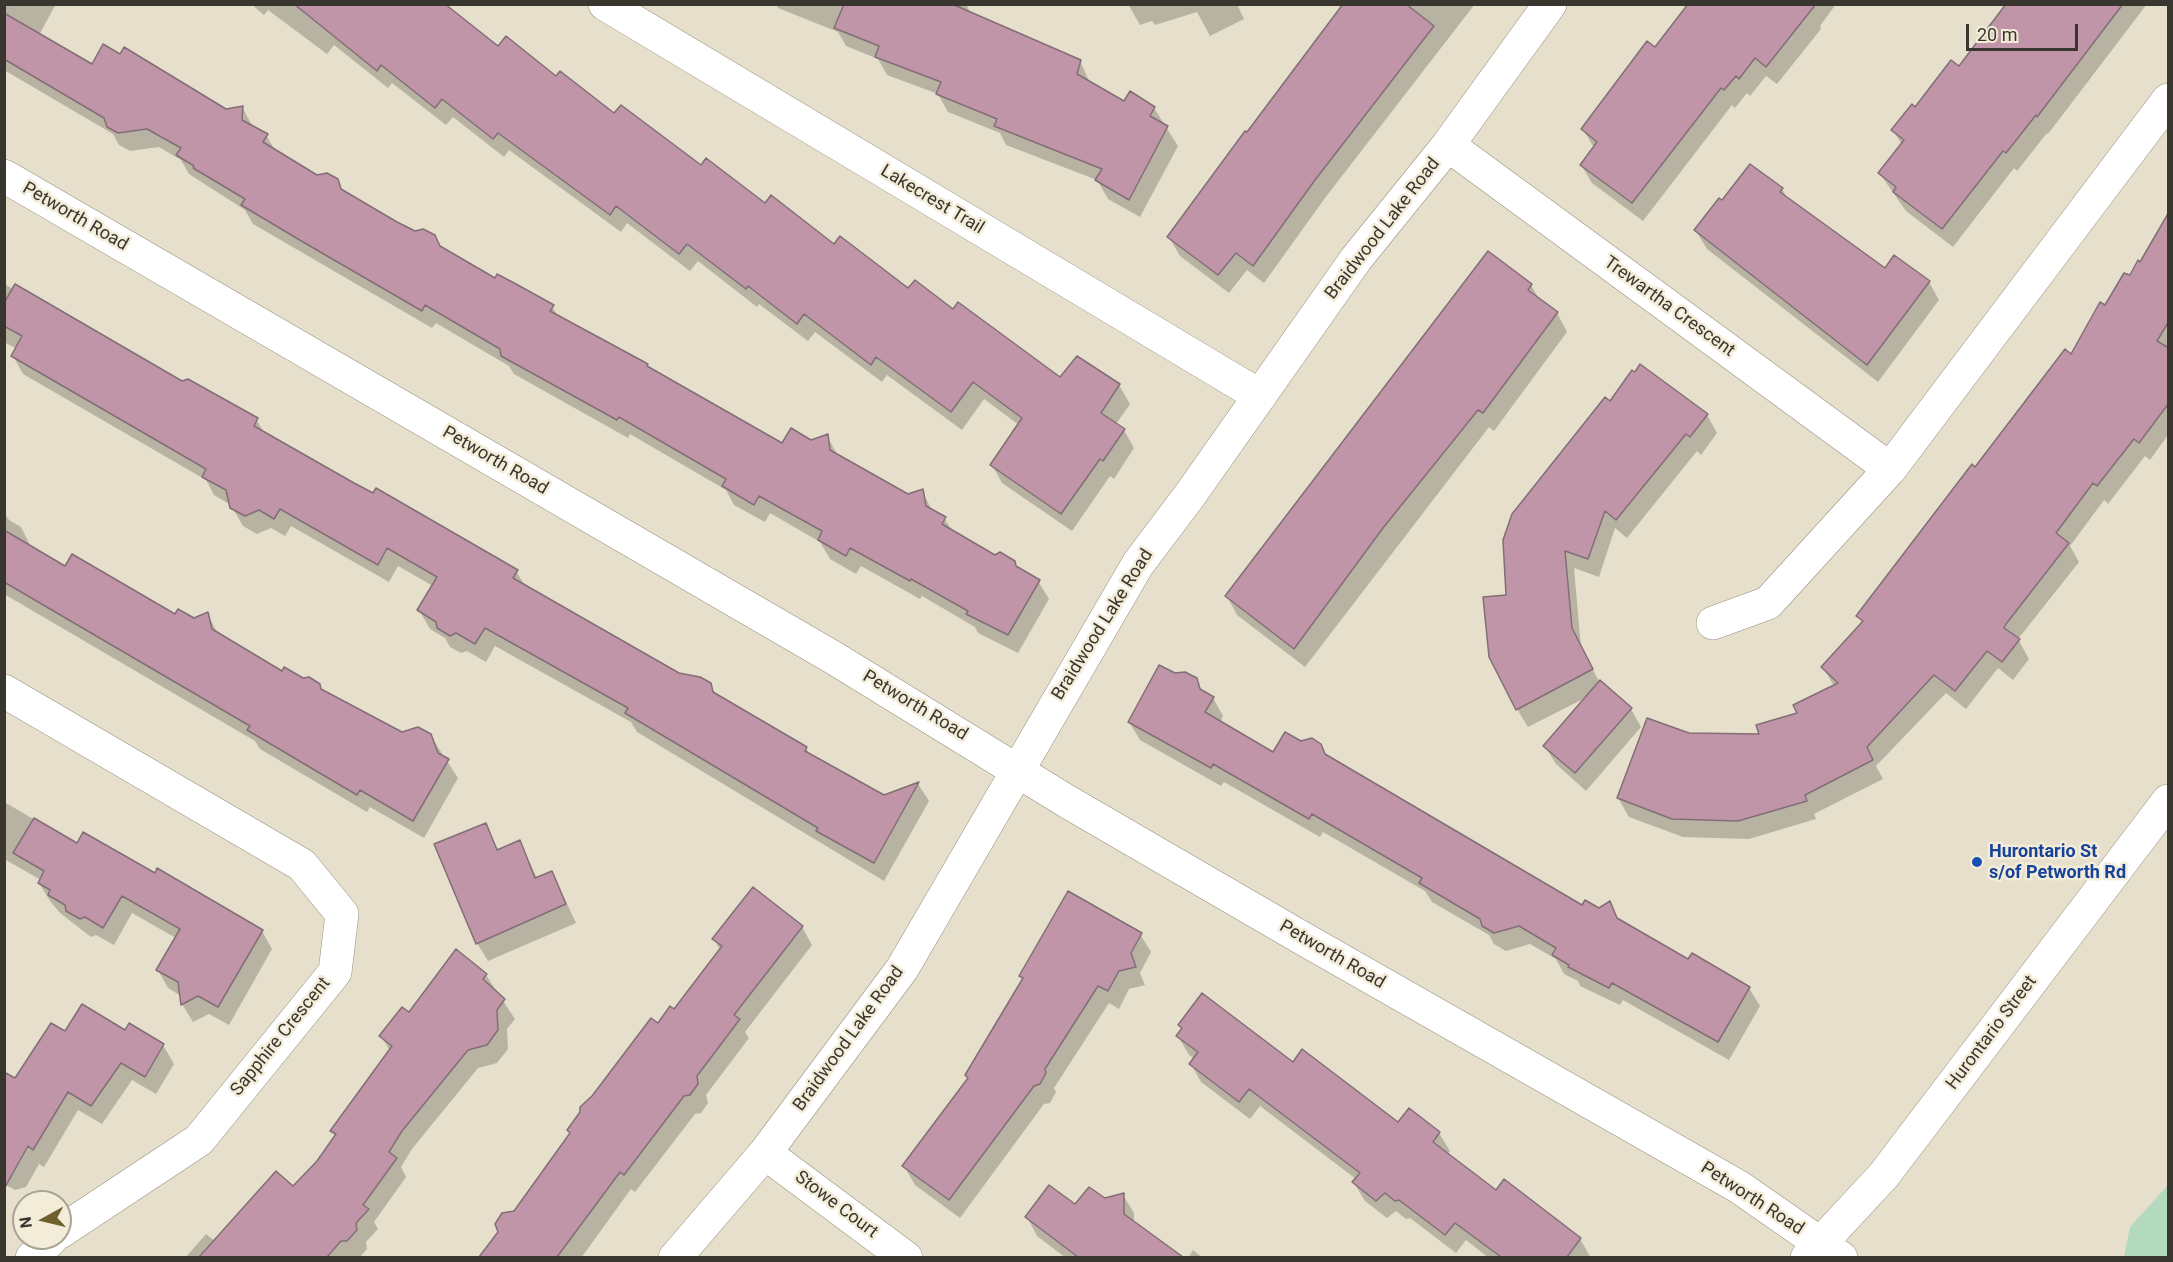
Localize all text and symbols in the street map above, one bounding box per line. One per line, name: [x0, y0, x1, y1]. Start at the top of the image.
scale bar: [1969, 12, 2082, 50]
text: 20 m: [1977, 24, 2017, 45]
street label: Braidwood Lake Road: [1321, 154, 1445, 304]
street label: Lakecrest Trail: [876, 161, 988, 239]
street label: Petworth Road: [18, 178, 132, 256]
street label: Trewartha Crescent: [1599, 252, 1739, 362]
street label: Petworth Road: [438, 422, 552, 500]
street label: Braidwood Lake Road: [1048, 546, 1158, 704]
street label: Petworth Road: [859, 666, 971, 746]
place label: Hurontario St s/of Petworth Rd: [1989, 841, 2126, 884]
marker: Hurontario St s/of Petworth Rd: [1970, 855, 1984, 869]
street label: Petworth Road: [1275, 916, 1389, 994]
street label: Braidwood Lake Road: [789, 962, 909, 1116]
street label: Hurontario Street: [1942, 972, 2042, 1094]
street label: Sapphire Crescent: [227, 973, 335, 1101]
street label: Petworth Road: [1696, 1158, 1808, 1240]
street label: Stowe Court: [790, 1167, 882, 1243]
north arrow: [12, 1190, 72, 1250]
text: N: [15, 1215, 36, 1229]

